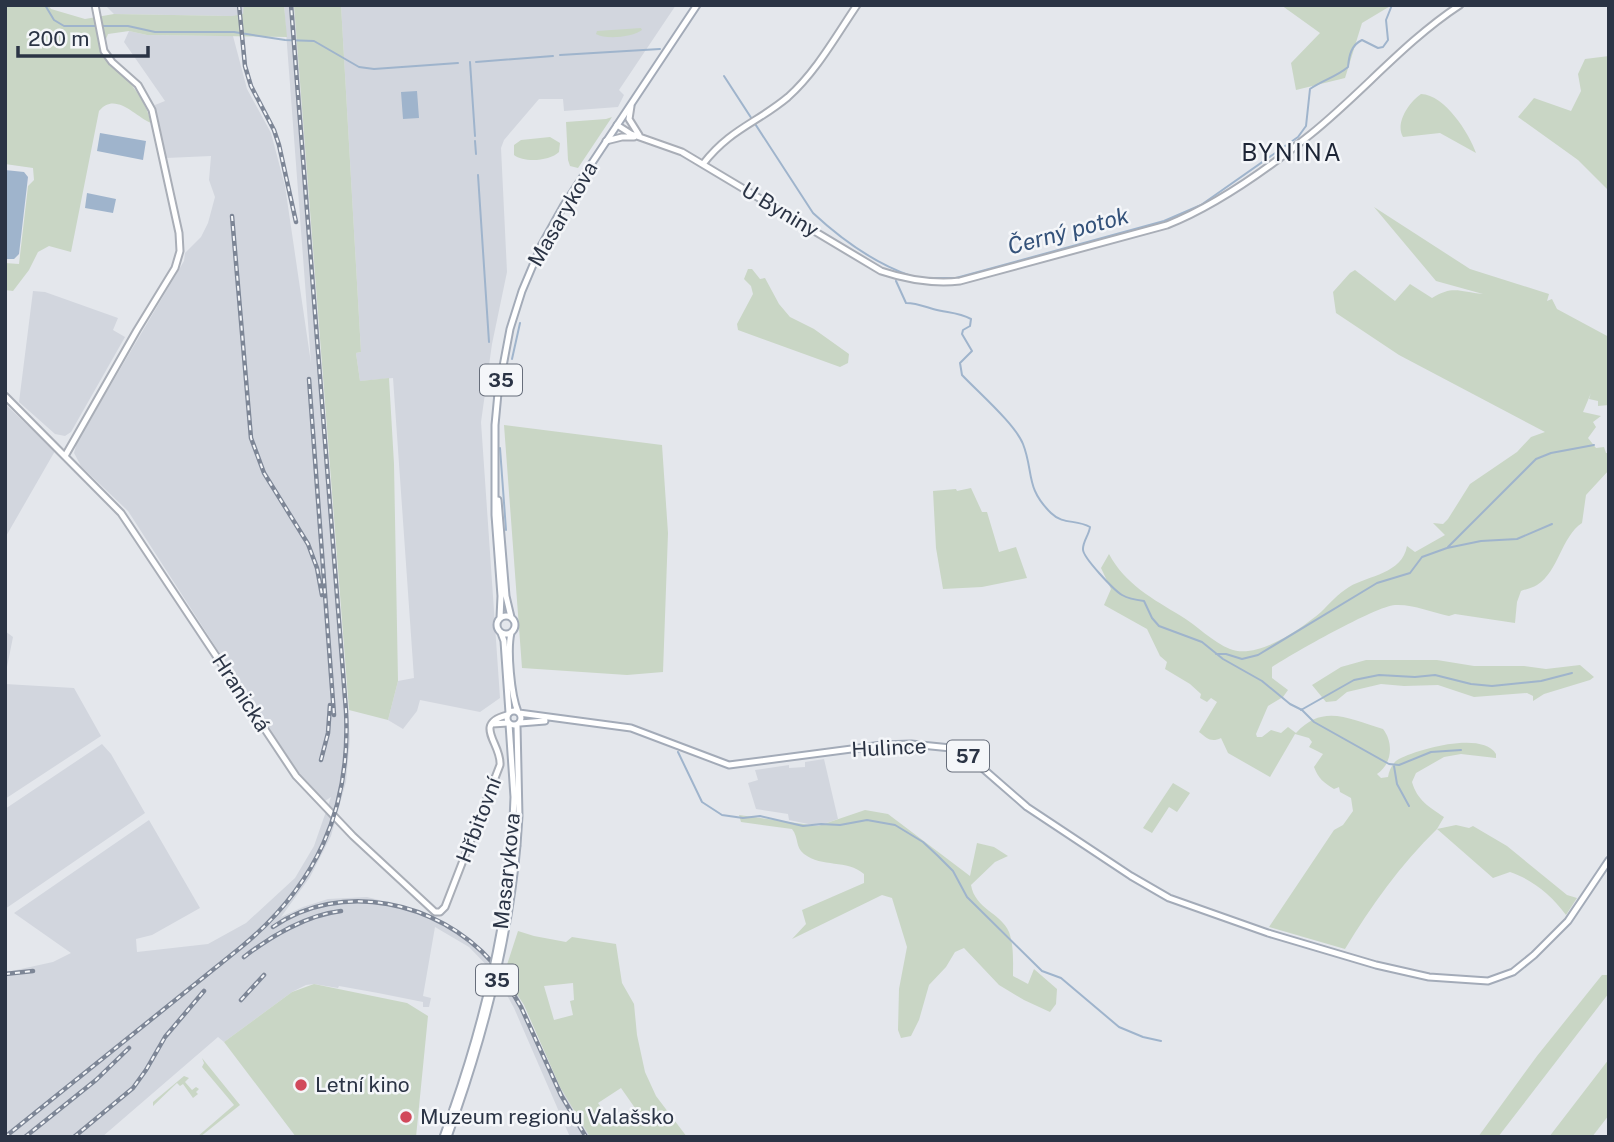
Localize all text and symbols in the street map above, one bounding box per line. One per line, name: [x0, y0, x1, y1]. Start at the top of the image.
scale bar: [18, 14, 147, 58]
text: 200 m: [28, 26, 89, 51]
district label: BYNINA: [1241, 138, 1343, 166]
street label: Masarykova: [522, 157, 603, 271]
street label: U Byniny: [737, 177, 823, 242]
water label: Černý potok: [1004, 201, 1132, 260]
road number: 35: [480, 364, 522, 396]
street label: Hranická: [207, 649, 276, 736]
street label: Hulince: [851, 733, 927, 762]
road number: 57: [947, 740, 989, 772]
street label: Hřbitovní: [451, 773, 507, 866]
street label: Masarykova: [488, 811, 525, 930]
road number: 35: [476, 964, 518, 996]
place label: Letní kino: [315, 1072, 410, 1097]
marker: Letní kino: [293, 1077, 309, 1093]
place label: Muzeum regionu Valašsko: [420, 1104, 674, 1129]
marker: Muzeum regionu Valašsko: [398, 1109, 414, 1125]

